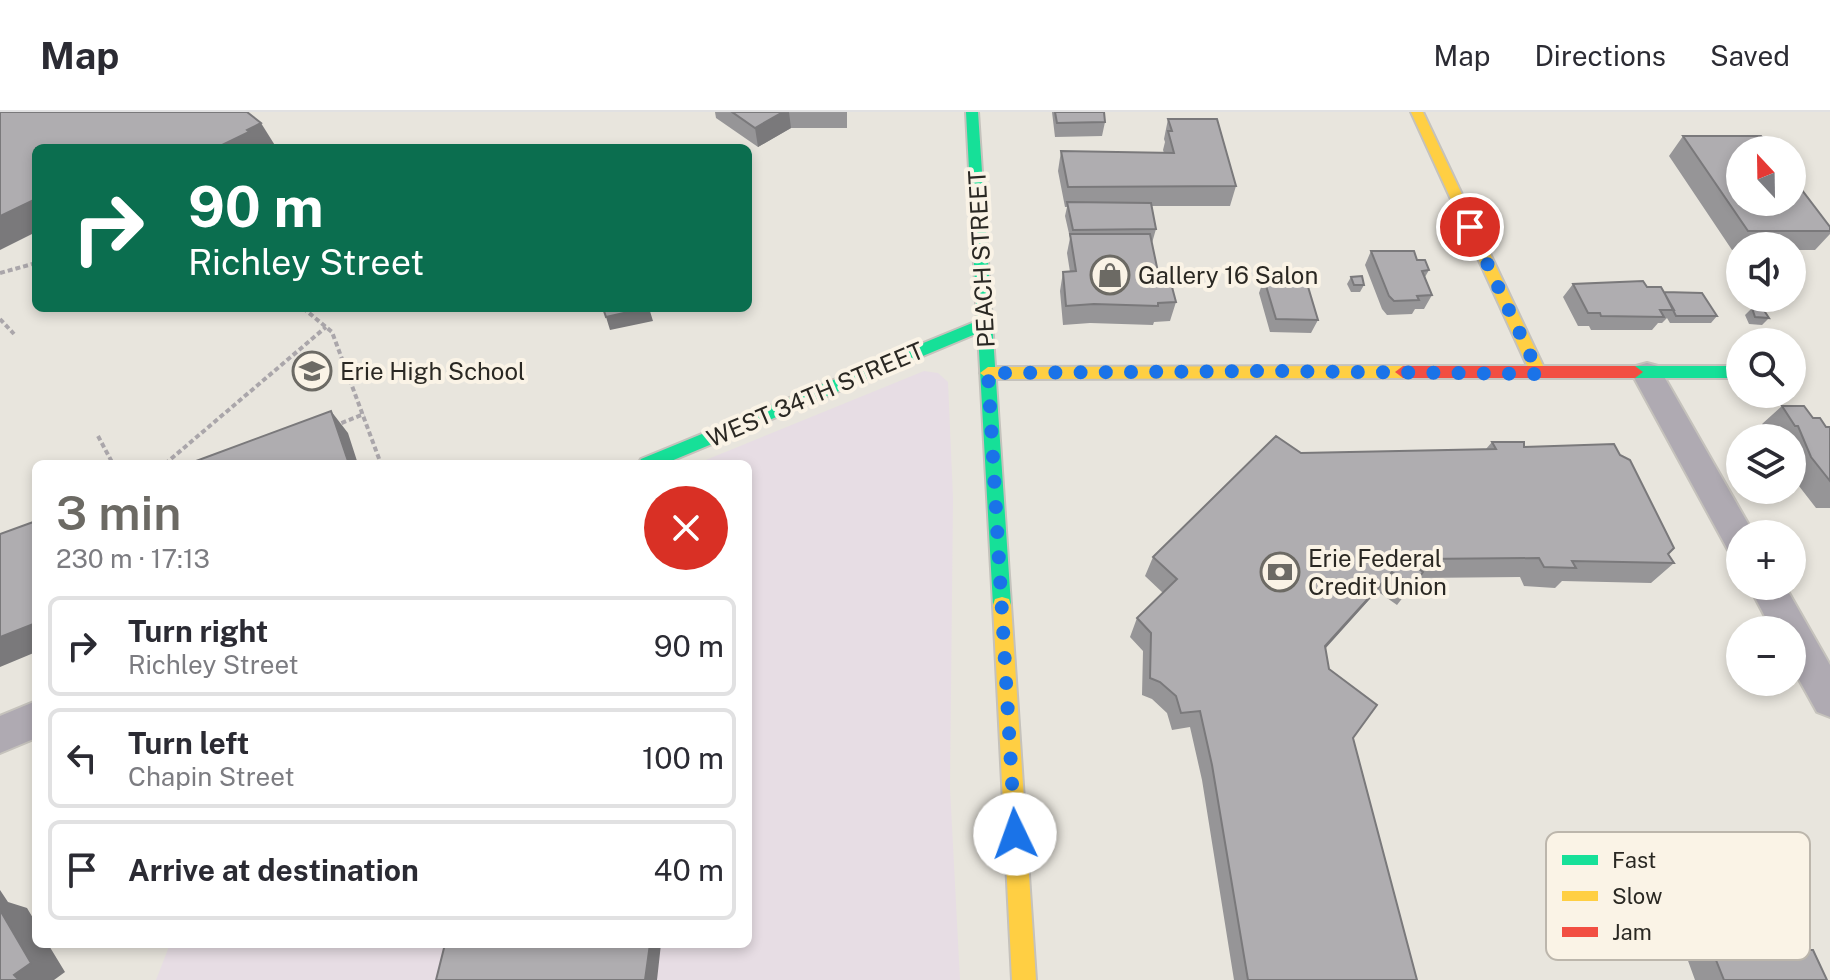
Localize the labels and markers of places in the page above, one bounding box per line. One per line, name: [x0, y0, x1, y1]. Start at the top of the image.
pin: [1436, 193, 1504, 261]
shop icon: Gallery 16 Salon: [1089, 254, 1131, 296]
place label: Gallery 16 Salon: [1138, 261, 1318, 289]
school or university icon: Erie High School: [291, 350, 333, 392]
place label: Erie High School: [340, 357, 525, 385]
place label: Erie Federal Credit Union: [1308, 544, 1447, 600]
bank icon: Erie Federal Credit Union: [1259, 551, 1301, 593]

